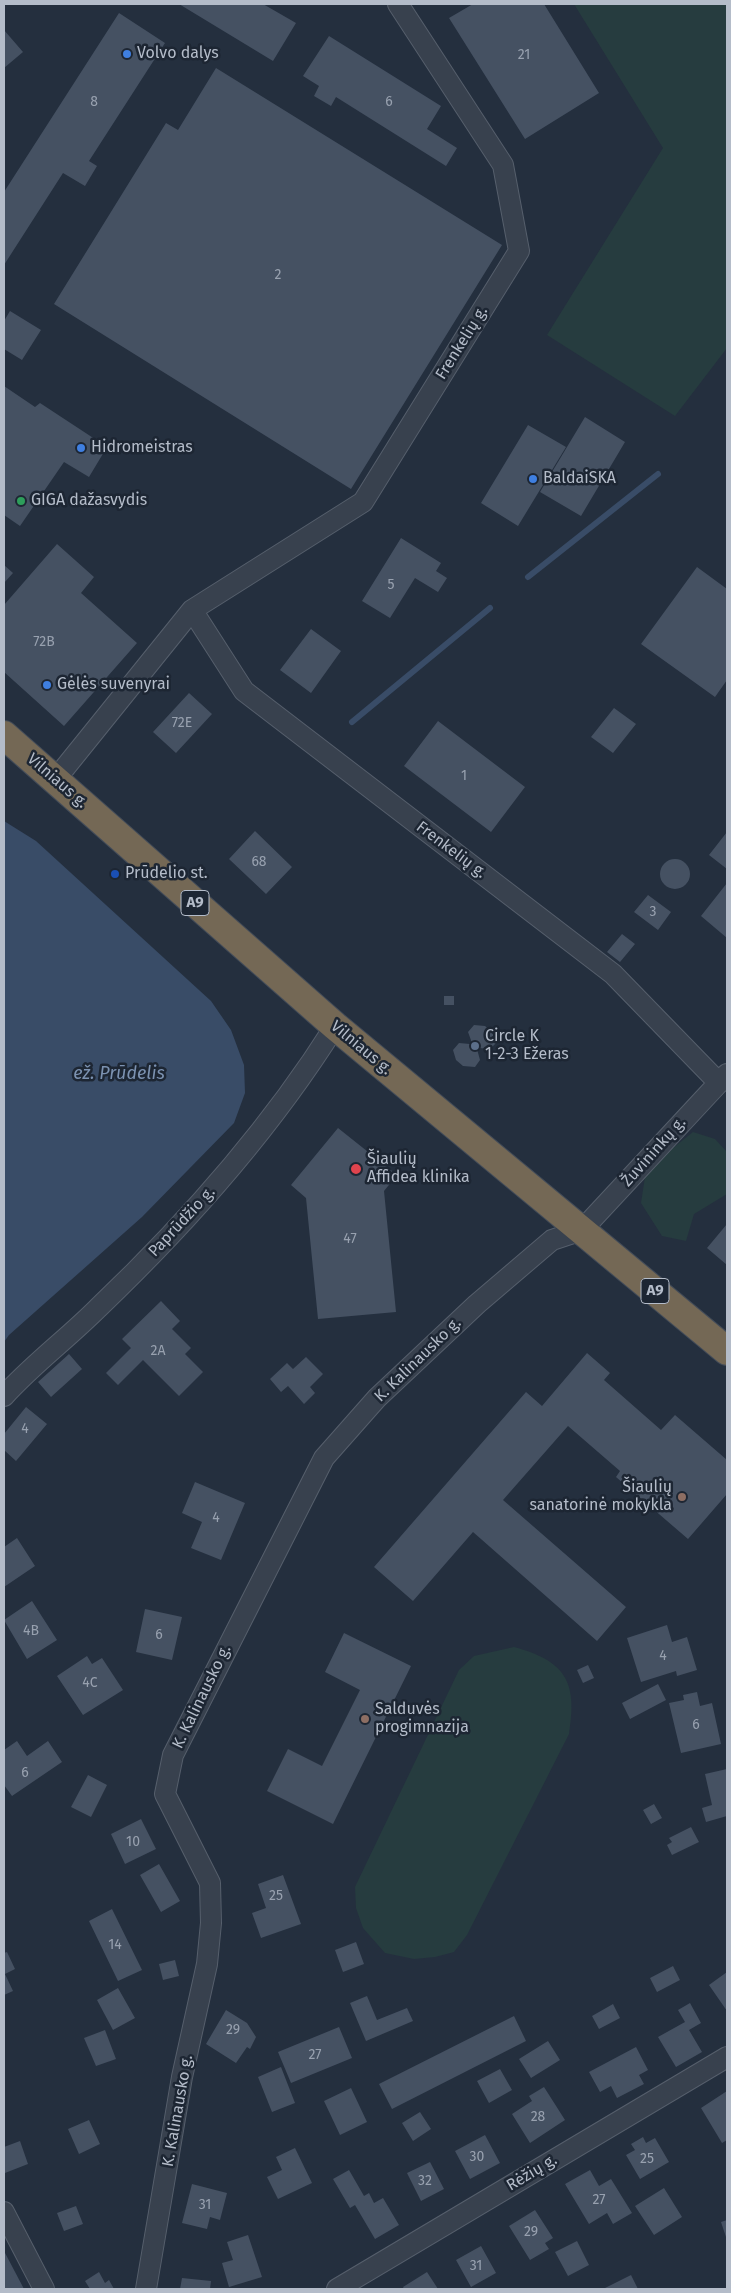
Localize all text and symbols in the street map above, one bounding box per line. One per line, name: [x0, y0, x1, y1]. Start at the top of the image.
place label: Volvo dalys: [137, 44, 219, 64]
house number: 21: [518, 47, 530, 63]
marker: Volvo dalys: [121, 48, 133, 60]
house number: 8: [90, 94, 98, 110]
house number: 6: [385, 94, 393, 110]
house number: 2: [275, 267, 281, 283]
street label: Frenkelių g.: [432, 303, 492, 383]
place label: Hidromeistras: [91, 438, 193, 458]
marker: Hidromeistras: [75, 442, 87, 454]
place label: BaldaiSKA: [543, 469, 616, 489]
marker: BaldaiSKA: [527, 473, 539, 485]
place label: GIGA dažasvydis: [31, 491, 147, 511]
marker: GIGA dažasvydis: [15, 495, 27, 507]
house number: 5: [387, 577, 395, 593]
house number: 72B: [33, 634, 55, 650]
place label: Gėlės suvenyrai: [57, 675, 170, 695]
marker: Gėlės suvenyrai: [41, 679, 53, 691]
house number: 72E: [172, 715, 192, 731]
street label: Vilniaus g.: [23, 750, 91, 812]
house number: 1: [461, 768, 467, 784]
street label: Frenkelių g.: [412, 817, 490, 883]
house number: 68: [251, 854, 267, 870]
place label: Prūdelio st.: [125, 864, 208, 884]
marker: Prūdelio st.: [109, 868, 121, 880]
road number: A9: [181, 890, 209, 916]
house number: 3: [650, 904, 656, 920]
street label: Vilniaus g.: [327, 1017, 395, 1079]
place label: Circle K 1-2-3 Ežeras: [485, 1027, 569, 1065]
marker: Circle K 1-2-3 Ežeras: [469, 1040, 481, 1052]
water label: ež. Prūdelis: [73, 1063, 165, 1085]
street label: Žuvininkų g.: [618, 1113, 690, 1191]
place label: Šiaulių Affidea klinika: [367, 1150, 470, 1188]
marker: Šiaulių Affidea klinika: [349, 1162, 363, 1176]
street label: Paprūdžio g.: [145, 1183, 219, 1261]
house number: 47: [343, 1231, 357, 1247]
road number: A9: [641, 1278, 669, 1304]
street label: K. Kalinausko g.: [371, 1314, 465, 1406]
house number: 2A: [151, 1343, 165, 1359]
house number: 4: [21, 1421, 29, 1437]
place label: Šiaulių sanatorinė mokykla: [529, 1478, 672, 1516]
marker: Šiaulių sanatorinė mokykla: [676, 1491, 688, 1503]
house number: 4: [212, 1510, 220, 1526]
house number: 4B: [23, 1623, 39, 1639]
house number: 6: [155, 1627, 163, 1643]
street label: K. Kalinausko g.: [169, 1642, 235, 1752]
house number: 4: [659, 1648, 667, 1664]
house number: 4C: [82, 1675, 98, 1691]
place label: Salduvės progimnazija: [375, 1700, 469, 1738]
marker: Salduvės progimnazija: [359, 1713, 371, 1725]
house number: 6: [692, 1717, 700, 1733]
house number: 6: [21, 1765, 29, 1781]
house number: 10: [126, 1834, 140, 1850]
house number: 25: [269, 1888, 283, 1904]
house number: 14: [108, 1937, 122, 1953]
house number: 29: [226, 2022, 240, 2038]
house number: 27: [308, 2047, 322, 2063]
street label: K. Kalinausko g.: [159, 2054, 197, 2168]
house number: 28: [531, 2109, 545, 2125]
house number: 30: [470, 2149, 484, 2165]
street label: Rėžių g.: [503, 2151, 561, 2195]
house number: 25: [640, 2151, 654, 2167]
house number: 32: [418, 2173, 432, 2189]
house number: 27: [592, 2192, 606, 2208]
house number: 31: [199, 2197, 211, 2213]
house number: 29: [524, 2224, 538, 2240]
house number: 31: [470, 2258, 482, 2274]

